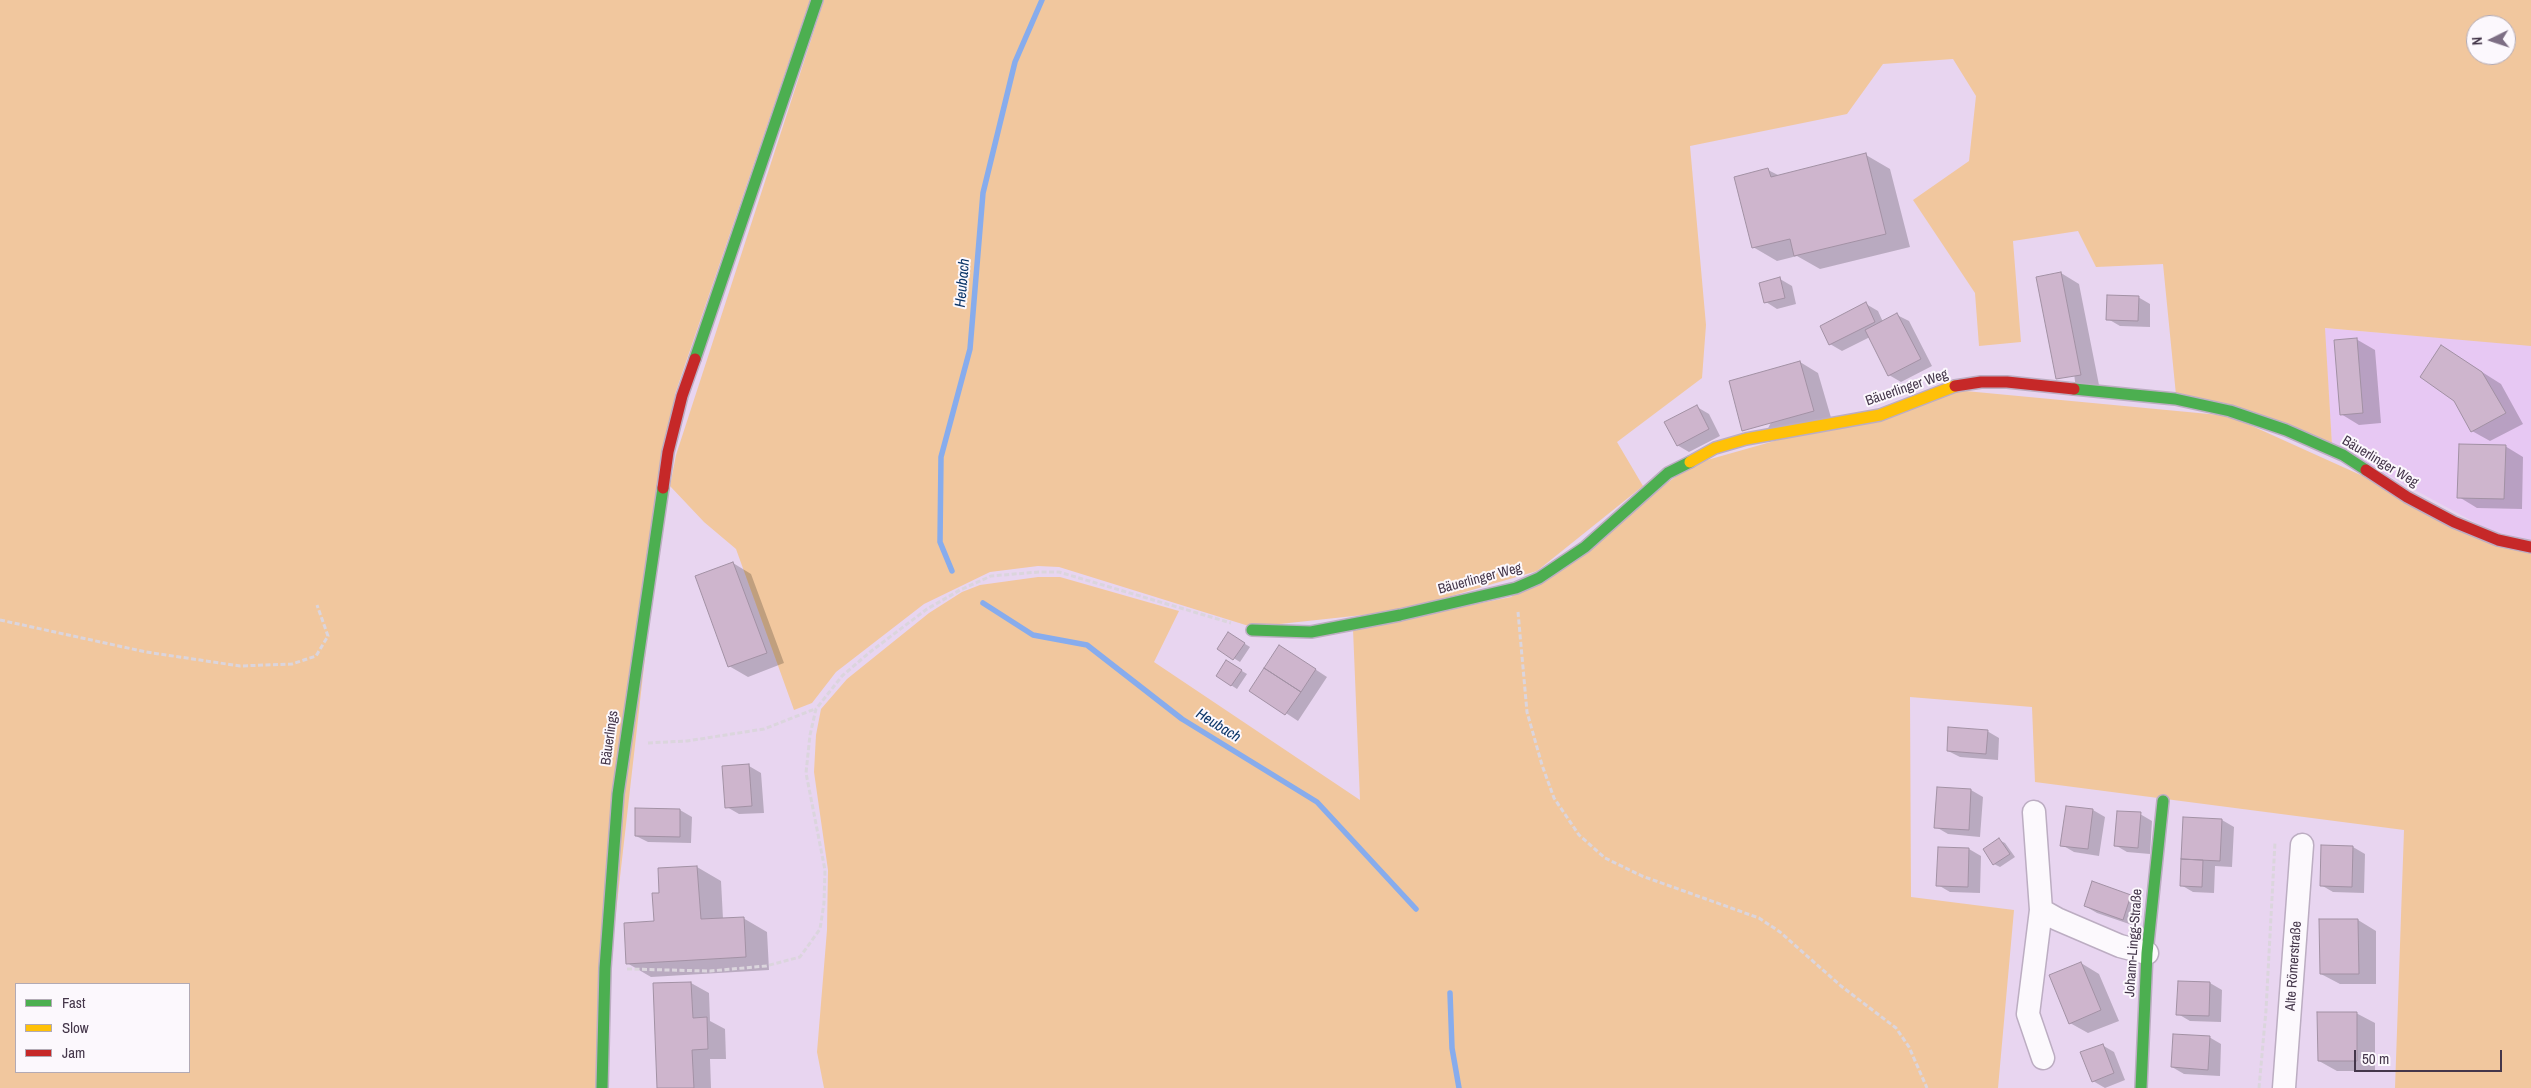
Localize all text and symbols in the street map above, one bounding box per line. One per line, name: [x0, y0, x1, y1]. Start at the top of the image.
north arrow: [2466, 15, 2516, 65]
text: N: [2468, 36, 2486, 46]
water label: Heubach: [952, 258, 974, 308]
street label: Bäuerlinger Weg: [1864, 366, 1950, 410]
street label: Bäuerlinger Weg: [2339, 433, 2421, 491]
street label: Bäuerlinger Weg: [1436, 560, 1524, 598]
water label: Heubach: [1192, 705, 1244, 747]
street label: Bäuerlings: [598, 710, 622, 766]
street label: Johann-Lingg-Straße: [2122, 888, 2146, 998]
street label: Alte Römerstraße: [2282, 921, 2306, 1011]
legend: [15, 983, 190, 1073]
text: Fast: [62, 992, 85, 1013]
text: Slow: [62, 1017, 89, 1038]
scale bar: [2356, 1040, 2504, 1072]
text: Jam: [62, 1042, 85, 1063]
text: 50 m: [2362, 1048, 2389, 1069]

